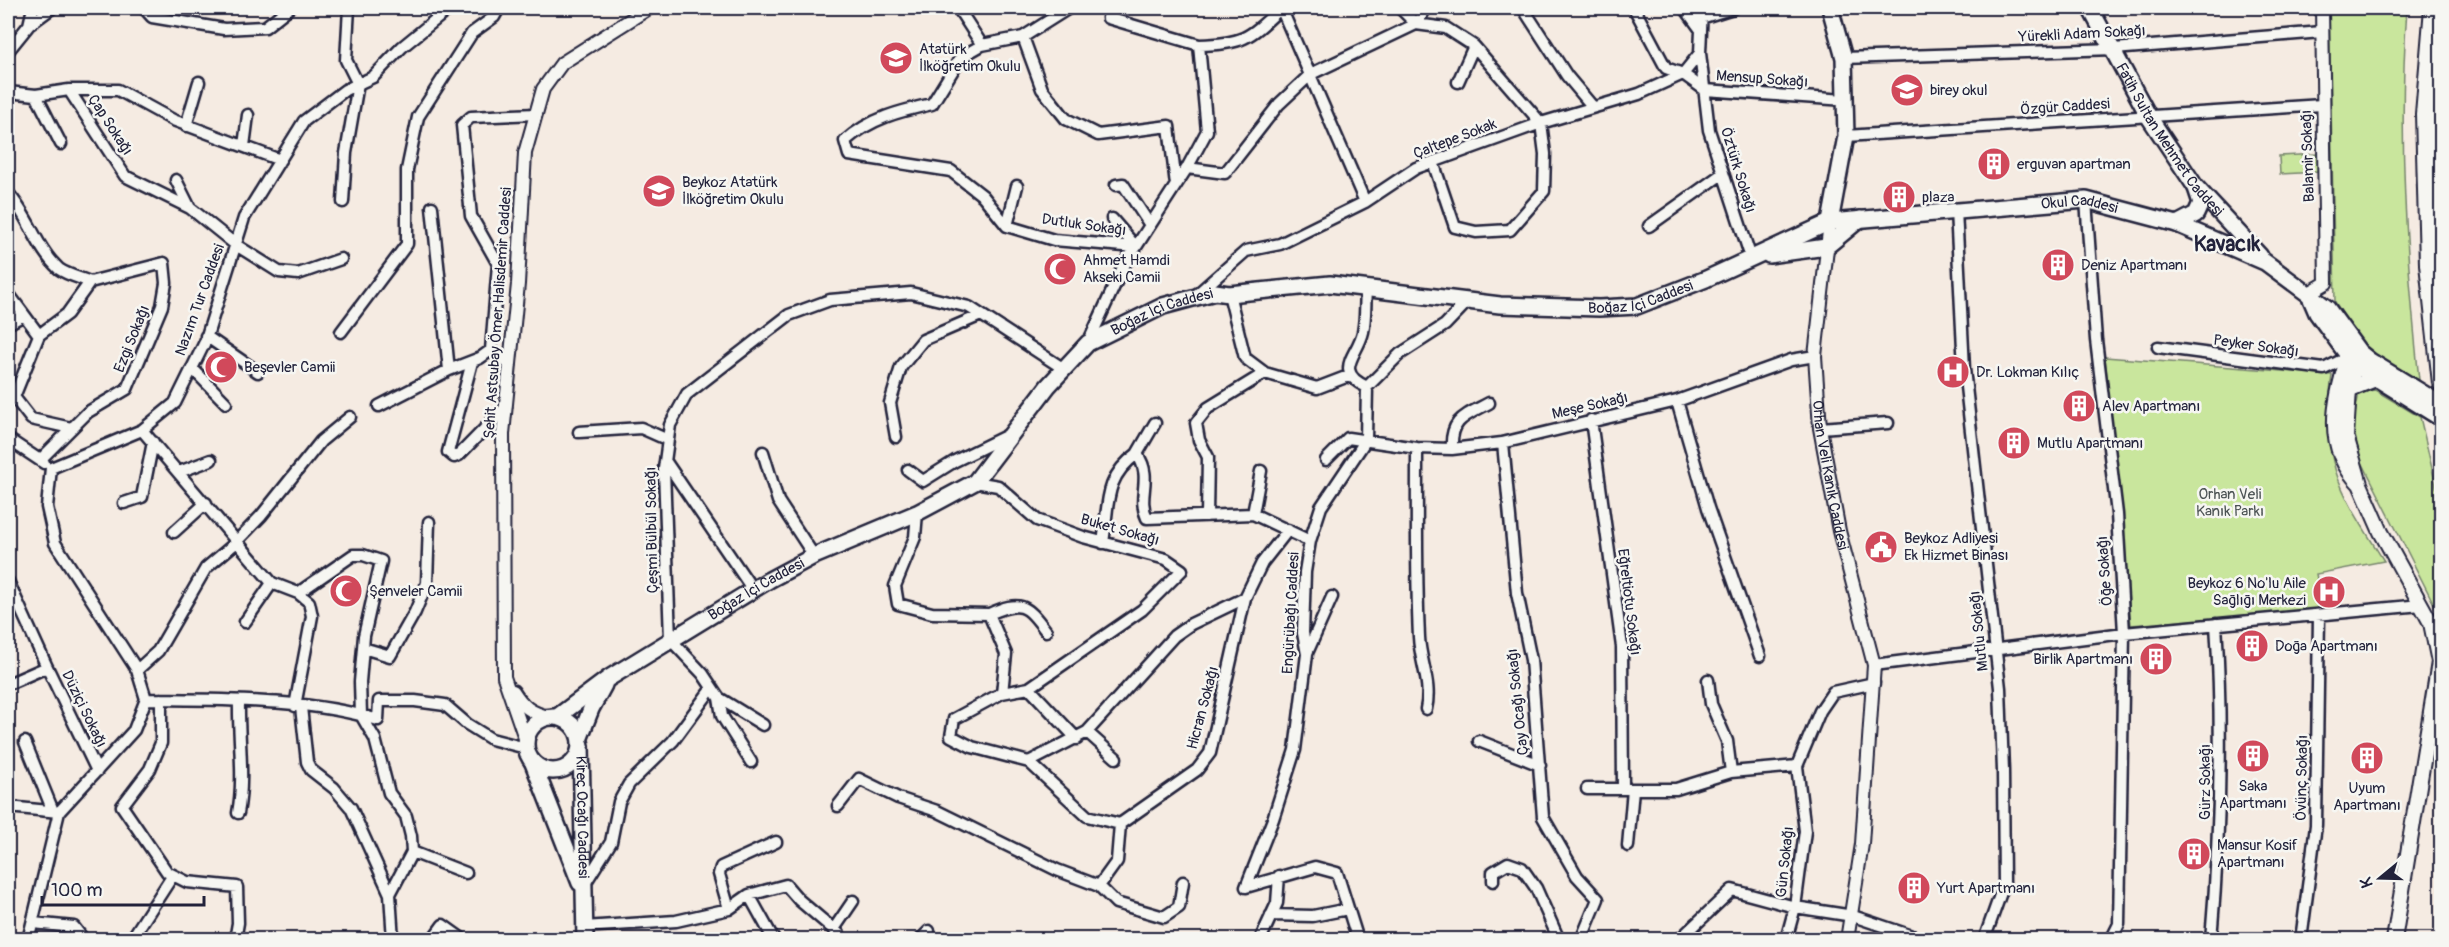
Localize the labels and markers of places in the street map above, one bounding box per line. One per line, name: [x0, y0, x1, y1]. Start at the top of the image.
school or university icon: Atatürk İlköğretim Okulu: [878, 40, 914, 76]
place label: Atatürk İlköğretim Okulu: [919, 40, 1021, 76]
school or university icon: birey okul: [1889, 72, 1925, 108]
place label: birey okul: [1930, 81, 1988, 100]
building icon: erguvan apartman: [1976, 146, 2012, 182]
place label: erguvan apartman: [2017, 155, 2131, 174]
school or university icon: Beykoz Atatürk İlköğretim Okulu: [641, 173, 677, 209]
place label: Beykoz Atatürk İlköğretim Okulu: [682, 173, 784, 209]
building icon: plaza: [1881, 179, 1917, 215]
place label: plaza: [1922, 188, 1954, 207]
building icon: Deniz Apartmanı: [2040, 247, 2076, 283]
mosque icon: Ahmet Hamdi Akseki Camii: [1042, 251, 1078, 287]
place label: Ahmet Hamdi Akseki Camii: [1083, 251, 1170, 287]
place label: Deniz Apartmanı: [2081, 256, 2187, 275]
mosque icon: Beşevler Camii: [203, 349, 239, 385]
hospital icon: Dr. Lokman Kılıç: [1935, 354, 1971, 390]
place label: Beşevler Camii: [244, 358, 336, 377]
place label: Dr. Lokman Kılıç: [1976, 363, 2079, 382]
building icon: Alev Apartmanı: [2061, 388, 2097, 424]
place label: Alev Apartmanı: [2102, 397, 2200, 416]
building icon: Mutlu Apartmanı: [1996, 425, 2032, 461]
place label: Mutlu Apartmanı: [2037, 434, 2143, 453]
public building icon: Beykoz Adliyesi Ek Hizmet Binası: [1863, 529, 1899, 565]
place label: Beykoz Adliyesi Ek Hizmet Binası: [1904, 529, 2009, 565]
mosque icon: Şenveler Camii: [328, 573, 364, 609]
place label: Beykoz 6 No'lu Aile Saḡlıḡı Merkezi: [2187, 574, 2307, 610]
hospital icon: Beykoz 6 No'lu Aile Saḡlıḡı Merkezi: [2311, 574, 2347, 610]
place label: Şenveler Camii: [369, 582, 462, 601]
building icon: Doḡa Apartmanı: [2234, 628, 2270, 664]
place label: Doḡa Apartmanı: [2275, 637, 2378, 656]
building icon: Birlik Apartmanı: [2138, 641, 2174, 677]
place label: Birlik Apartmanı: [2033, 650, 2133, 669]
building icon: Saka Apartmanı: [2235, 738, 2271, 774]
building icon: Uyum Apartmanı: [2349, 740, 2385, 776]
place label: Saka Apartmanı: [2219, 777, 2287, 813]
place label: Uyum Apartmanı: [2333, 779, 2401, 815]
building icon: Mansur Kosif Apartmanı: [2176, 836, 2212, 872]
place label: Mansur Kosif Apartmanı: [2217, 836, 2298, 872]
building icon: Yurt Apartmanı: [1896, 870, 1932, 906]
place label: Yurt Apartmanı: [1936, 879, 2035, 898]

